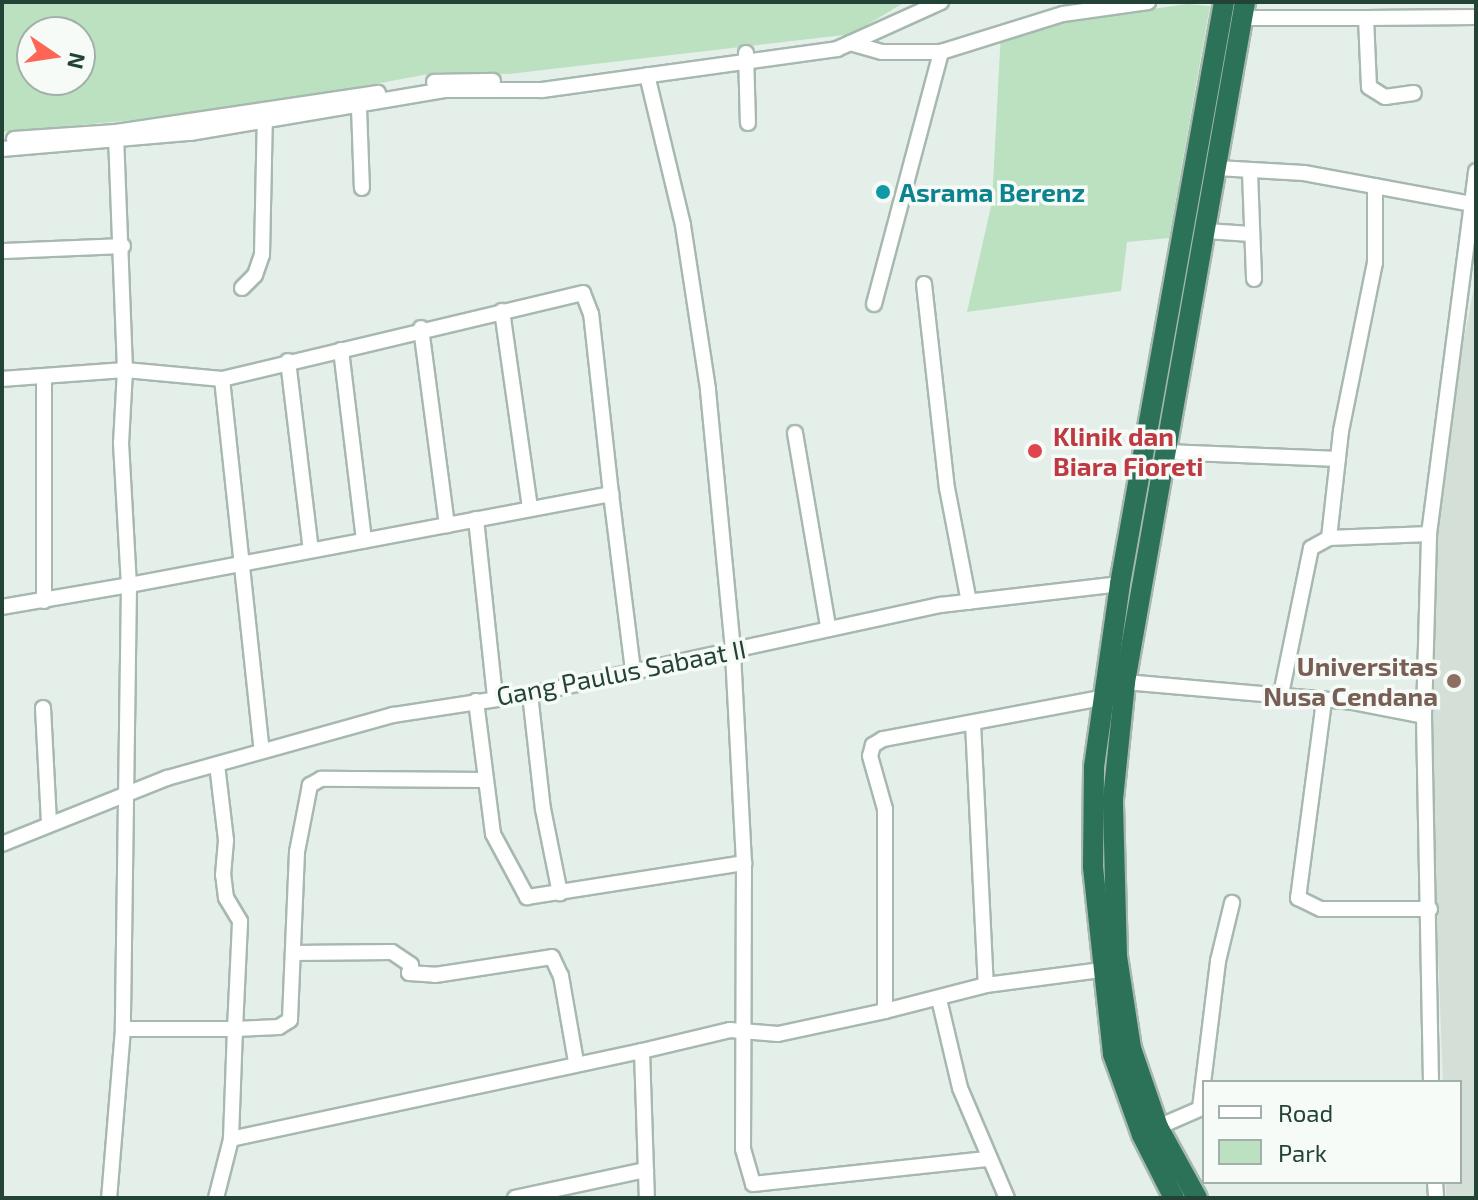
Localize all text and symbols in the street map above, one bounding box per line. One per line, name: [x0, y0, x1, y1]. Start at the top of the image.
north arrow: [16, 16, 96, 96]
text: N: [63, 50, 92, 72]
place label: Asrama Berenz: [899, 176, 1085, 208]
marker: Asrama Berenz: [874, 183, 892, 201]
place label: Klinik dan Biara Fioreti: [1053, 420, 1203, 482]
marker: Klinik dan Biara Fioreti: [1024, 440, 1046, 462]
street label: Gang Paulus Sabaat II: [494, 633, 748, 711]
place label: Universitas Nusa Cendana: [1263, 650, 1438, 712]
marker: Universitas Nusa Cendana: [1445, 672, 1463, 690]
legend: [1202, 1080, 1462, 1184]
text: Road: [1278, 1098, 1333, 1127]
text: Park: [1278, 1138, 1327, 1167]

